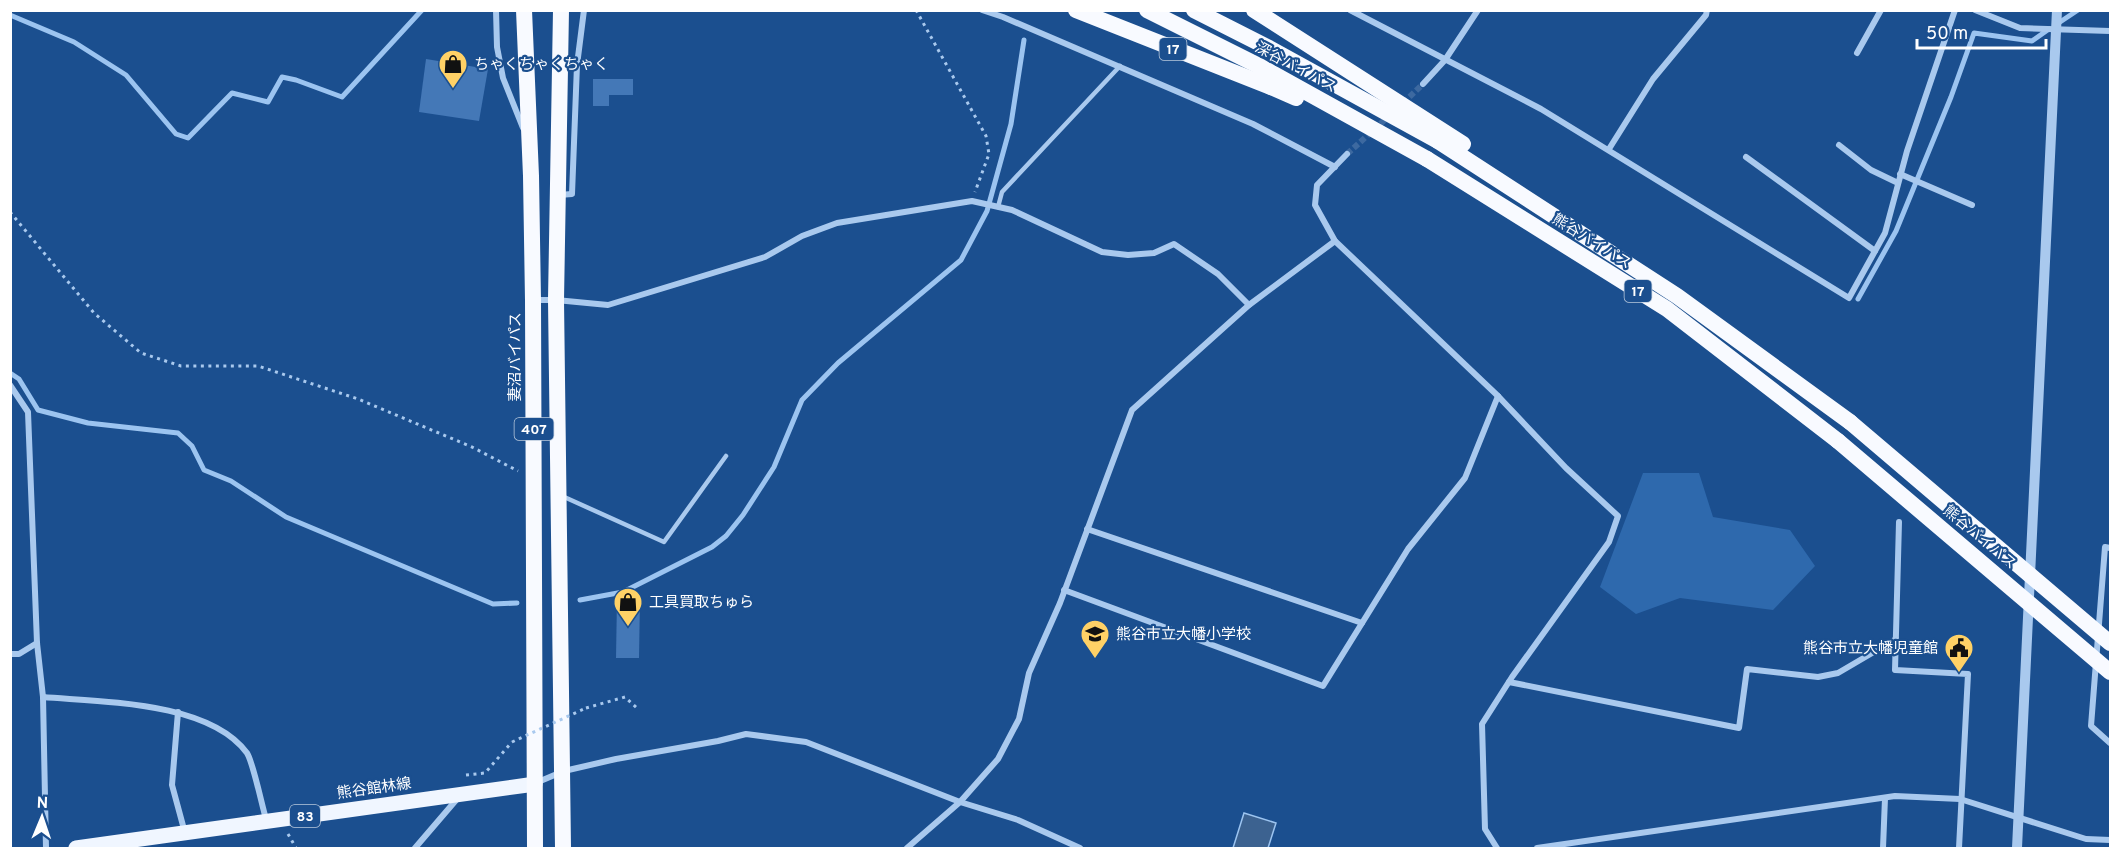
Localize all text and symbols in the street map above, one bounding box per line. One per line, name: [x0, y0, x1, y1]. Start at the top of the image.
scale bar: [1917, 12, 2046, 50]
text: 50 m: [1926, 23, 1968, 46]
road number: 17: [1160, 38, 1186, 60]
street label: 深谷バイパス: [1251, 39, 1339, 98]
shop icon: ちゃくちゃくちゃく: [437, 48, 469, 90]
place label: ちゃくちゃくちゃく: [474, 56, 609, 75]
street label: 熊谷バイパス: [1548, 210, 1634, 274]
road number: 17: [1624, 280, 1652, 302]
street label: 妻沼バイパス: [507, 312, 526, 402]
road number: 407: [514, 418, 554, 440]
street label: 熊谷バイパス: [1939, 502, 2020, 574]
shop icon: 工具買取ちゅら: [612, 586, 644, 628]
place label: 工具買取ちゅら: [649, 594, 754, 613]
school or university icon: 熊谷市立大幡小学校: [1079, 618, 1111, 660]
place label: 熊谷市立大幡小学校: [1116, 626, 1251, 645]
public building icon: 熊谷市立大幡児童館: [1943, 632, 1975, 674]
place label: 熊谷市立大幡児童館: [1803, 640, 1938, 659]
street label: 熊谷館林線: [336, 775, 413, 804]
north arrow: [12, 787, 72, 847]
text: N: [36, 794, 49, 814]
road number: 83: [290, 805, 320, 827]

